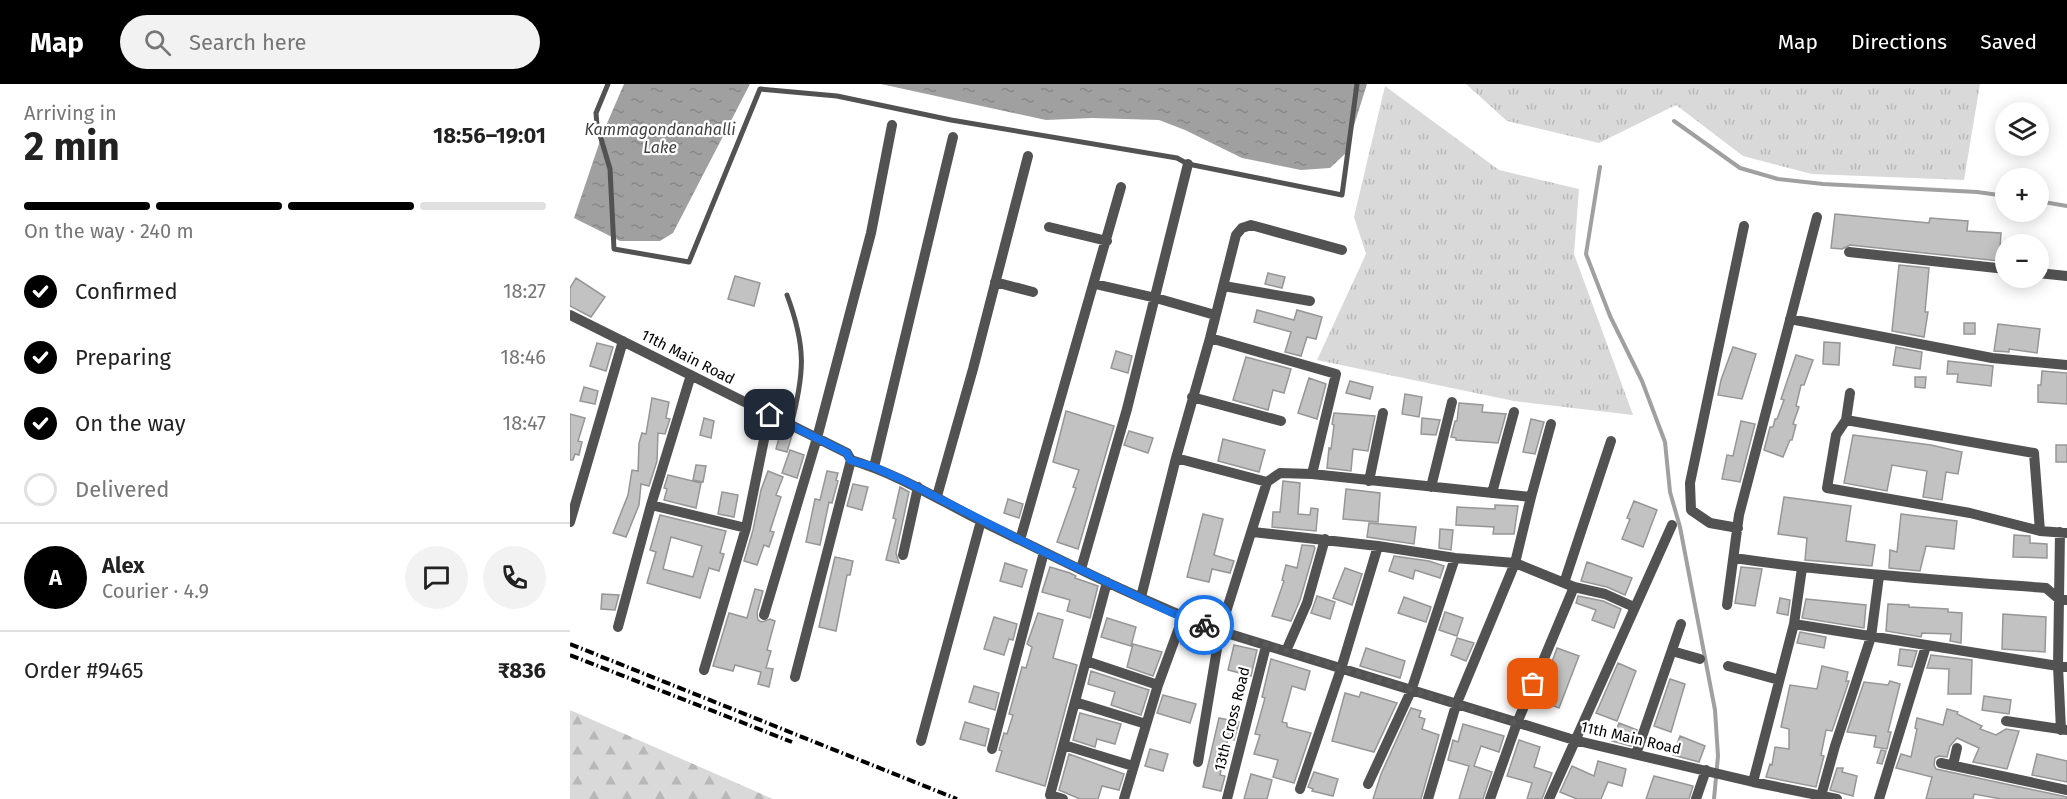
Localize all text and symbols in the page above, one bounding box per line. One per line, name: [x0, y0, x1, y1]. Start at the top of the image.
search box: [120, 15, 540, 69]
text: Map: [30, 26, 84, 59]
icon: search: [141, 26, 174, 59]
text: Search here: [189, 29, 307, 56]
text: Map: [1778, 29, 1818, 55]
text: Directions: [1851, 29, 1947, 55]
text: Saved: [1980, 29, 2037, 55]
text: Arriving in: [24, 101, 117, 125]
map controls: [1995, 102, 2049, 288]
button: layers: [1995, 102, 2049, 156]
water label: Kammagondanahalli Lake: [584, 120, 736, 157]
text: 18:56–19:01: [433, 122, 546, 149]
text: 2 min: [24, 124, 120, 170]
button: +: [1995, 168, 2049, 222]
text: On the way · 240 m: [24, 219, 194, 243]
button: −: [1995, 234, 2049, 288]
icon: check: [24, 275, 57, 308]
text: Confirmed: [75, 278, 178, 305]
text: 18:27: [503, 279, 546, 303]
street label: 11th Main Road: [638, 326, 738, 388]
icon: check: [24, 341, 57, 374]
text: Preparing: [75, 344, 171, 371]
text: 18:46: [500, 345, 546, 369]
pin: [744, 389, 795, 440]
icon: home: [753, 398, 786, 431]
icon: check: [24, 407, 57, 440]
text: On the way: [75, 410, 186, 437]
text: 18:47: [503, 411, 546, 435]
text: Delivered: [75, 476, 170, 503]
button: chat: [405, 546, 468, 609]
button: phone: [483, 546, 546, 609]
text: Alex: [102, 552, 145, 579]
text: A: [49, 564, 62, 591]
text: Courier · 4.9: [102, 579, 209, 603]
courier: [1174, 595, 1234, 655]
icon: bike: [1188, 609, 1221, 642]
text: Order #9465: [24, 657, 144, 684]
text: ₹836: [498, 657, 546, 684]
pin: [1507, 658, 1558, 709]
street label: 13th Cross Road: [1210, 665, 1254, 773]
icon: bag: [1516, 667, 1549, 700]
street label: 11th Main Road: [1579, 718, 1683, 758]

